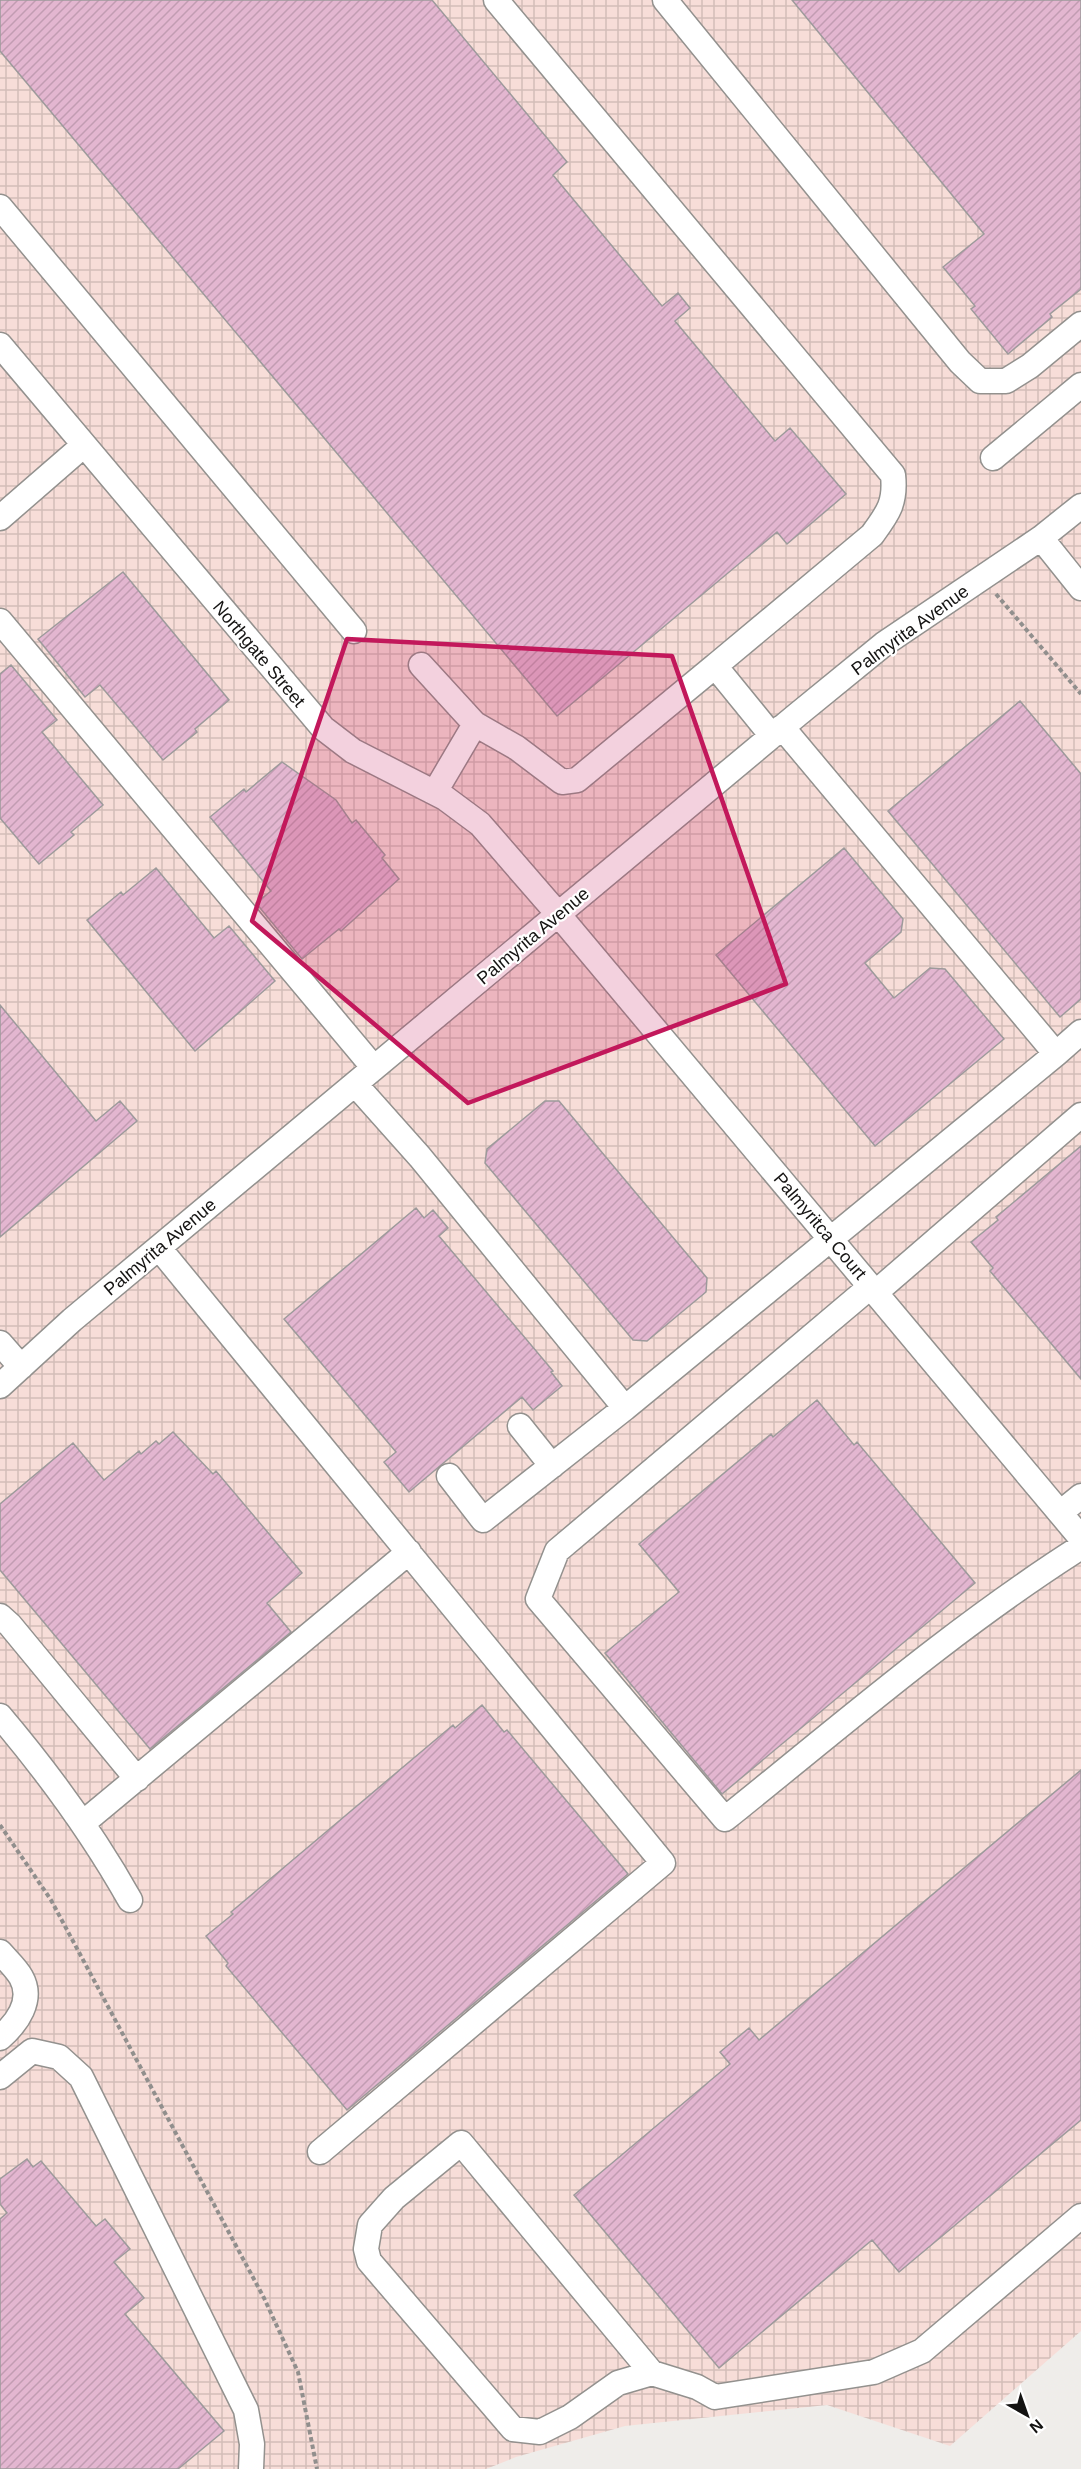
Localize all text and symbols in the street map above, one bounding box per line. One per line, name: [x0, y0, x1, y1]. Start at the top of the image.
street label: Palmyrita Avenue: [848, 581, 972, 679]
street label: Northgate Street: [209, 597, 309, 711]
street label: Palmyrita Avenue: [473, 883, 593, 989]
street label: Palmyritca Court: [770, 1169, 870, 1283]
street label: Palmyrita Avenue: [100, 1194, 220, 1300]
north arrow: [997, 2385, 1057, 2445]
text: N: [1026, 2416, 1046, 2436]

